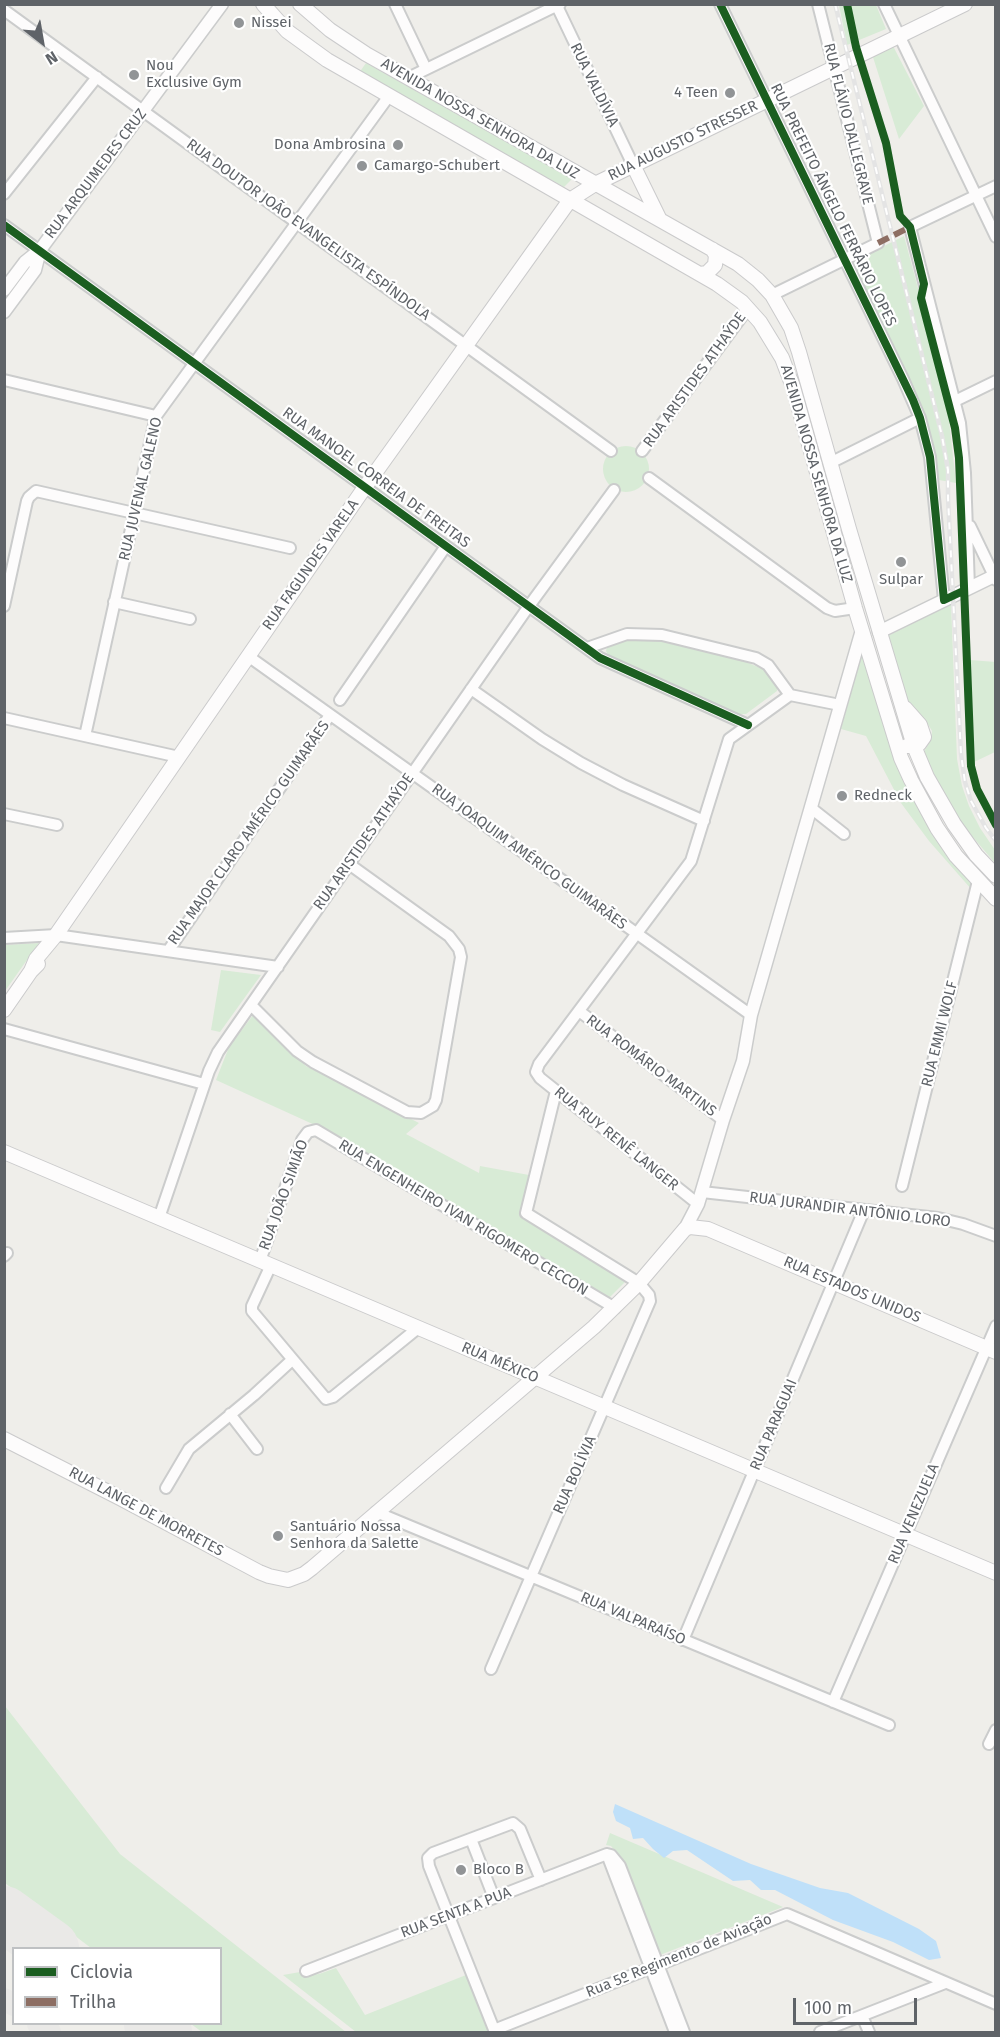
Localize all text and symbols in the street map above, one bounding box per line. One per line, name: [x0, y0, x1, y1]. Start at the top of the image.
north arrow: [12, 12, 72, 72]
place label: Nissei: [251, 14, 292, 32]
marker: Nissei: [232, 16, 246, 30]
street label: RUA VALDÍVIA: [566, 40, 622, 130]
street label: RUA FLÁVIO DALLEGRAVE: [819, 41, 877, 207]
text: N: [42, 47, 61, 69]
street label: AVENIDA NOSSA SENHORA DA LUZ: [378, 55, 582, 183]
place label: Nou Exclusive Gym: [146, 57, 242, 92]
marker: Nou Exclusive Gym: [127, 68, 141, 82]
street label: RUA PREFEITO ÂNGELO FERRÁRIO LOPES: [766, 81, 900, 329]
place label: 4 Teen: [674, 84, 718, 102]
marker: 4 Teen: [723, 86, 737, 100]
street label: RUA AUGUSTO STRESSER: [605, 97, 761, 185]
street label: RUA ARQUIMEDES CRUZ: [41, 106, 151, 242]
street label: RUA DOUTOR JOÃO EVANGELISTA ESPÍNDOLA: [183, 135, 433, 325]
place label: Dona Ambrosina: [274, 136, 386, 154]
marker: Dona Ambrosina: [391, 138, 405, 152]
place label: Camargo-Schubert: [374, 157, 500, 175]
marker: Camargo-Schubert: [355, 159, 369, 173]
street label: RUA ARISTIDES ATHAÝDE: [640, 309, 750, 451]
street label: AVENIDA NOSSA SENHORA DA LUZ: [776, 363, 856, 585]
street label: RUA MANOEL CORREIA DE FREITAS: [279, 404, 473, 552]
street label: RUA JUVENAL GALENO: [116, 416, 166, 562]
street label: RUA FAGUNDES VARELA: [259, 496, 363, 634]
marker: Sulpar: [894, 555, 908, 569]
place label: Sulpar: [879, 571, 923, 589]
street label: RUA MAJOR CLARO AMÉRICO GUIMARÃES: [164, 717, 334, 949]
street label: RUA ARISTIDES ATHAÝDE: [310, 770, 418, 914]
street label: RUA JOAQUIM AMÉRICO GUIMARÃES: [428, 780, 630, 934]
place label: Redneck: [854, 787, 912, 805]
marker: Redneck: [835, 789, 849, 803]
street label: RUA EMMI WOLF: [918, 979, 962, 1089]
street label: RUA ROMÁRIO MARTINS: [582, 1011, 720, 1121]
street label: RUA RUY RENÊ LANGER: [550, 1083, 682, 1195]
street label: RUA ENGENHEIRO IVAN RIGOMERO CECCON: [335, 1136, 591, 1300]
street label: RUA JOÃO SIMIÃO: [256, 1137, 312, 1253]
street label: RUA JURANDIR ANTÔNIO LORO: [748, 1189, 952, 1231]
street label: RUA ESTADOS UNIDOS: [781, 1253, 923, 1327]
street label: RUA MÉXICO: [459, 1339, 541, 1387]
street label: RUA PARAGUAI: [747, 1377, 801, 1473]
street label: RUA BOLÍVIA: [550, 1433, 600, 1517]
street label: RUA VENEZUELA: [885, 1461, 943, 1567]
street label: RUA LANGE DE MORRETES: [66, 1464, 226, 1560]
place label: Santuário Nossa Senhora da Salette: [290, 1518, 419, 1553]
marker: Santuário Nossa Senhora da Salette: [271, 1529, 285, 1543]
street label: RUA VALPARAÍSO: [578, 1589, 688, 1649]
place label: Bloco B: [473, 1861, 524, 1879]
marker: Bloco B: [454, 1863, 468, 1877]
street label: RUA SENTA A PUA: [398, 1884, 514, 1942]
street label: Rua 5º Regimento de Aviação: [583, 1910, 775, 2002]
legend: [12, 1947, 222, 2025]
text: Ciclovia: [70, 1961, 133, 1983]
scale bar: [796, 1986, 920, 2024]
text: Trilha: [70, 1991, 116, 2013]
text: 100 m: [804, 1997, 852, 2019]

